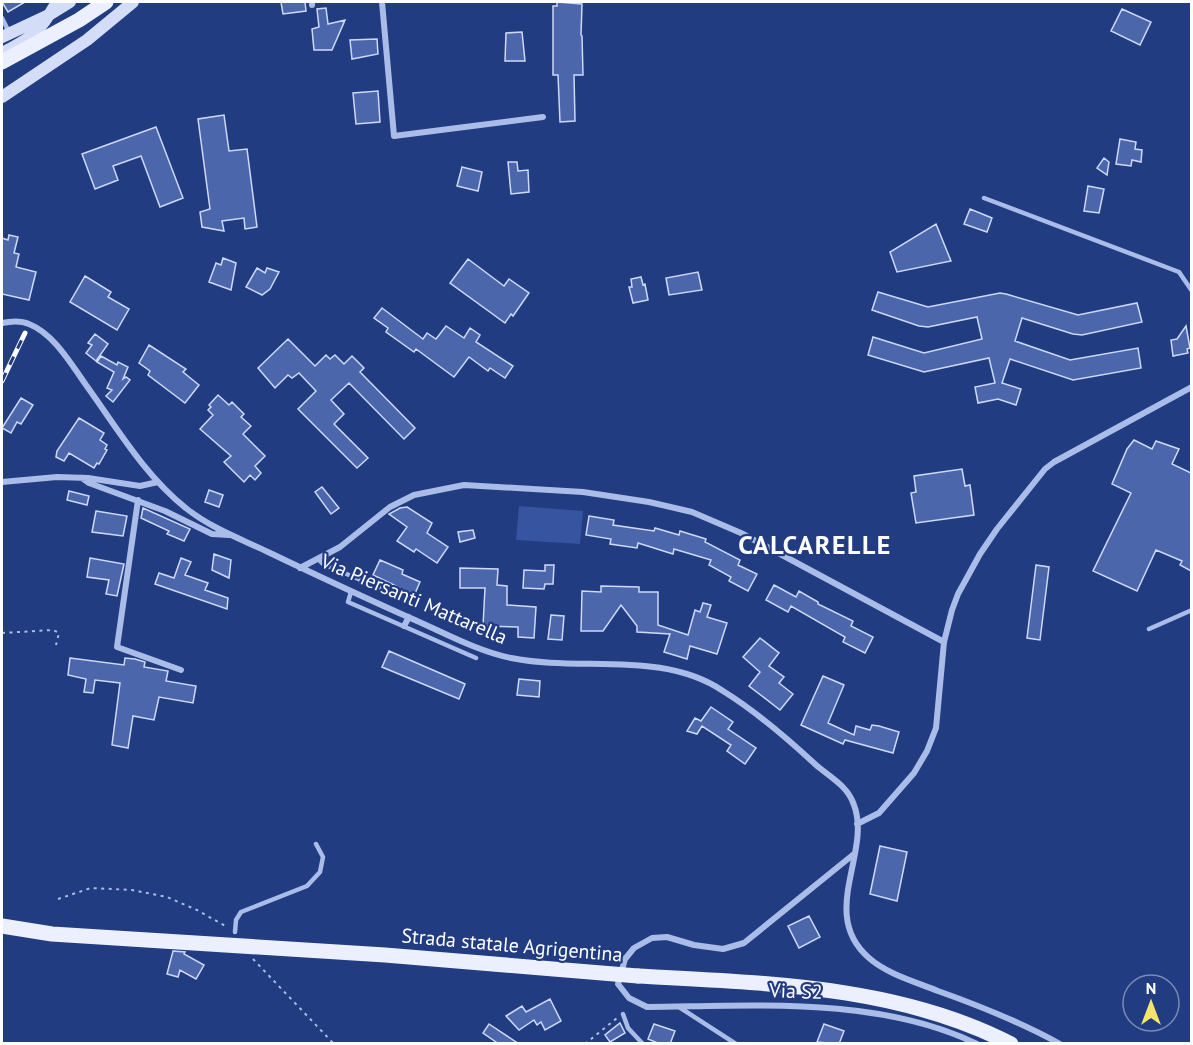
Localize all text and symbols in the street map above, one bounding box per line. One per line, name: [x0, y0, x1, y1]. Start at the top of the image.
district label: CALCARELLE: [738, 528, 892, 561]
street label: Via Piersanti Mattarella: [316, 548, 511, 650]
street label: Strada statale Agrigentina: [400, 922, 624, 968]
north arrow: [1121, 973, 1181, 1033]
street label: Via S2: [768, 977, 823, 1005]
text: N: [1146, 978, 1156, 998]

